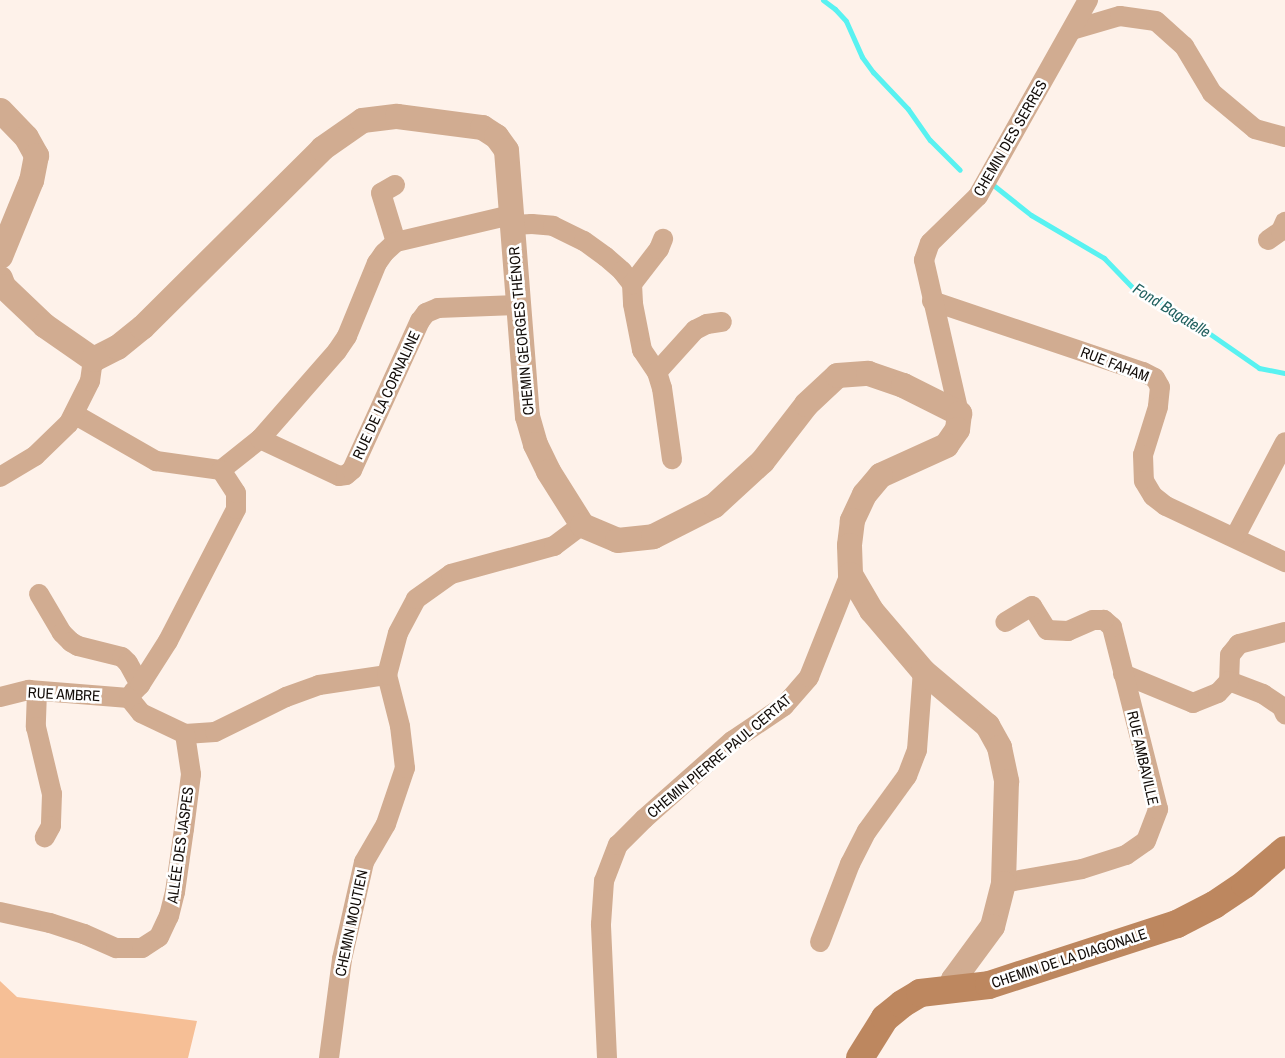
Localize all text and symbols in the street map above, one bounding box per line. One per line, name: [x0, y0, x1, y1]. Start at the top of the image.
street label: CHEMIN DES SERRES: [969, 77, 1051, 199]
street label: CHEMIN GEORGES THÉNOR: [505, 246, 537, 416]
water label: Fond Bagatelle: [1130, 279, 1214, 341]
street label: RUE DE LA CORNALINE: [348, 328, 424, 462]
street label: RUE FAHAM: [1078, 343, 1152, 385]
street label: RUE AMBRE: [27, 683, 101, 705]
street label: CHEMIN PIERRE PAUL CERTAT: [643, 690, 795, 822]
street label: RUE AMBAVILLE: [1123, 709, 1163, 807]
street label: ALLÉE DES JASPES: [163, 786, 197, 904]
street label: CHEMIN MOUTIEN: [331, 868, 371, 978]
street label: CHEMIN DE LA DIAGONALE: [989, 924, 1149, 992]

